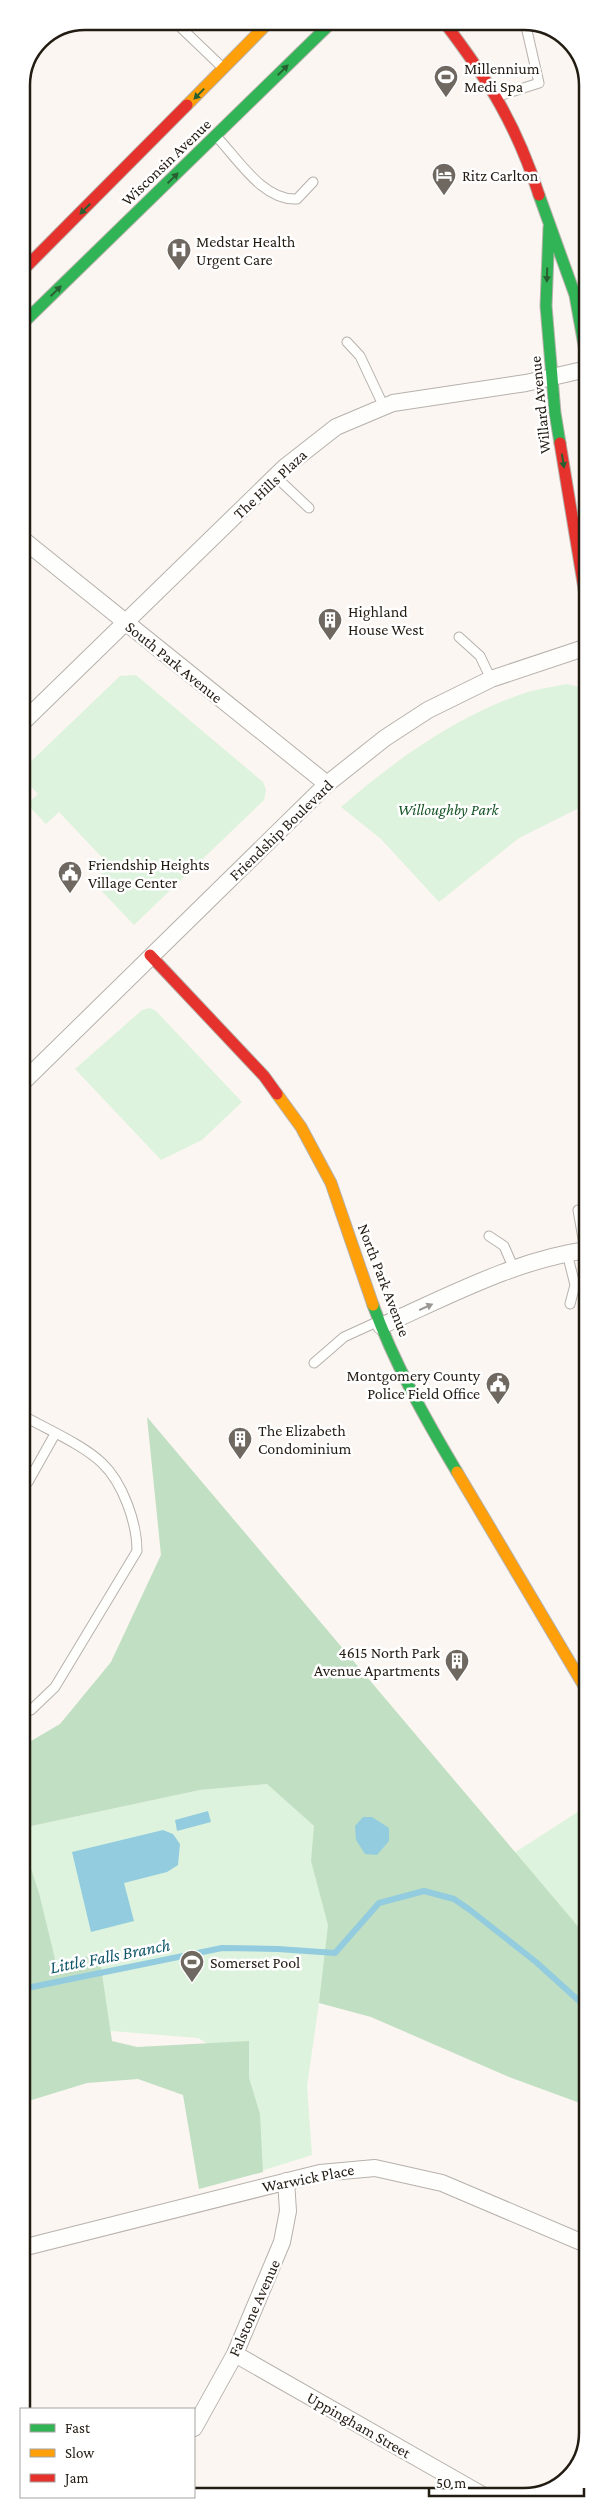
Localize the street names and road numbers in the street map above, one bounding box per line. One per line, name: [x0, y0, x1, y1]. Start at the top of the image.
street label: Wisconsin Avenue: [118, 115, 214, 209]
street label: Willard Avenue: [526, 355, 554, 455]
street label: The Hills Plaza: [230, 445, 310, 522]
street label: South Park Avenue: [122, 618, 226, 706]
street label: Friendship Boulevard: [226, 776, 337, 884]
street label: North Park Avenue: [355, 1221, 413, 1339]
street label: Warwick Place: [260, 2161, 356, 2195]
street label: Falstone Avenue: [225, 2257, 283, 2359]
street label: Uppingham Street: [304, 2388, 415, 2463]

